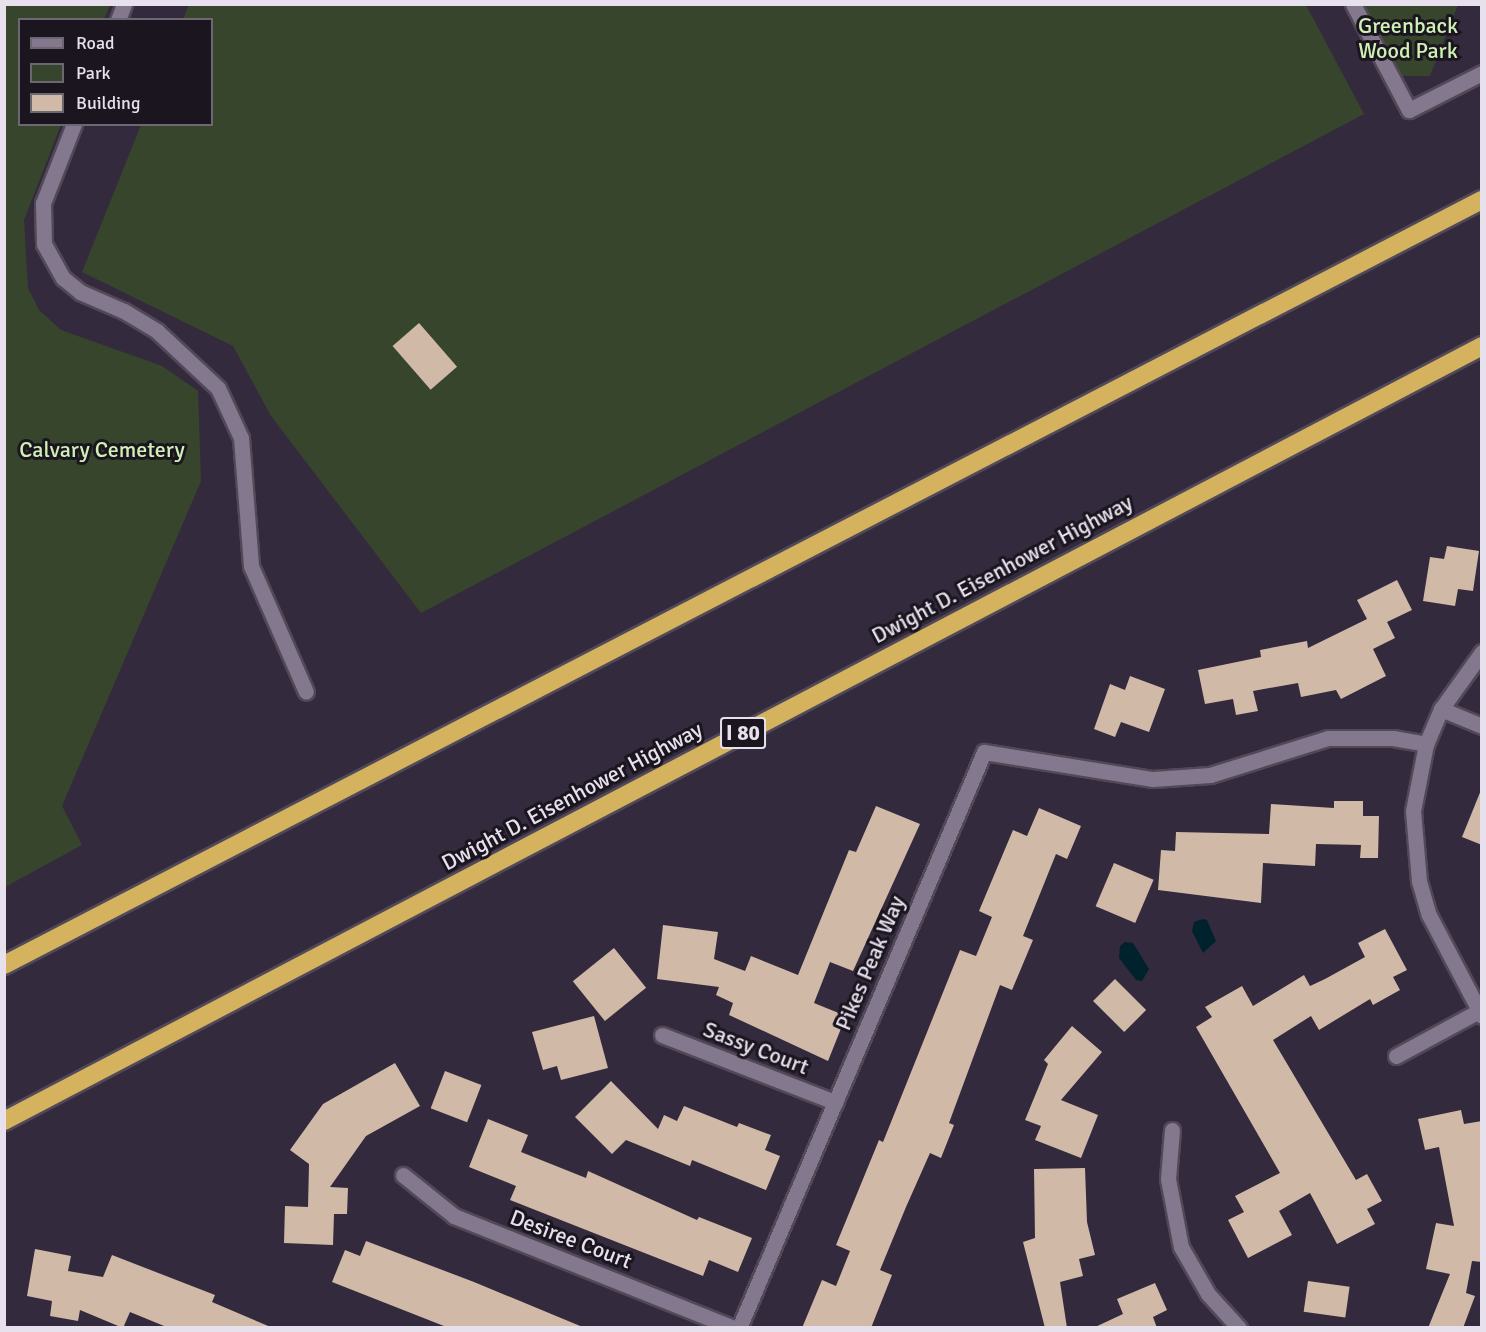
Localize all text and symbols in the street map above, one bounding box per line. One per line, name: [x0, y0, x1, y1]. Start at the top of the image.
park label: Greenback Wood Park: [1358, 12, 1458, 63]
legend: [18, 18, 213, 126]
text: Road: [76, 32, 115, 54]
text: Park: [76, 62, 111, 84]
text: Building: [76, 92, 140, 114]
park label: Calvary Cemetery: [19, 437, 185, 463]
street label: Dwight D. Eisenhower Highway: [867, 489, 1137, 649]
road number: I 80: [719, 715, 767, 751]
street label: Dwight D. Eisenhower Highway: [437, 716, 707, 876]
street label: Pikes Peak Way: [830, 892, 910, 1034]
street label: Sassy Court: [700, 1016, 812, 1080]
street label: Desiree Court: [506, 1204, 636, 1274]

